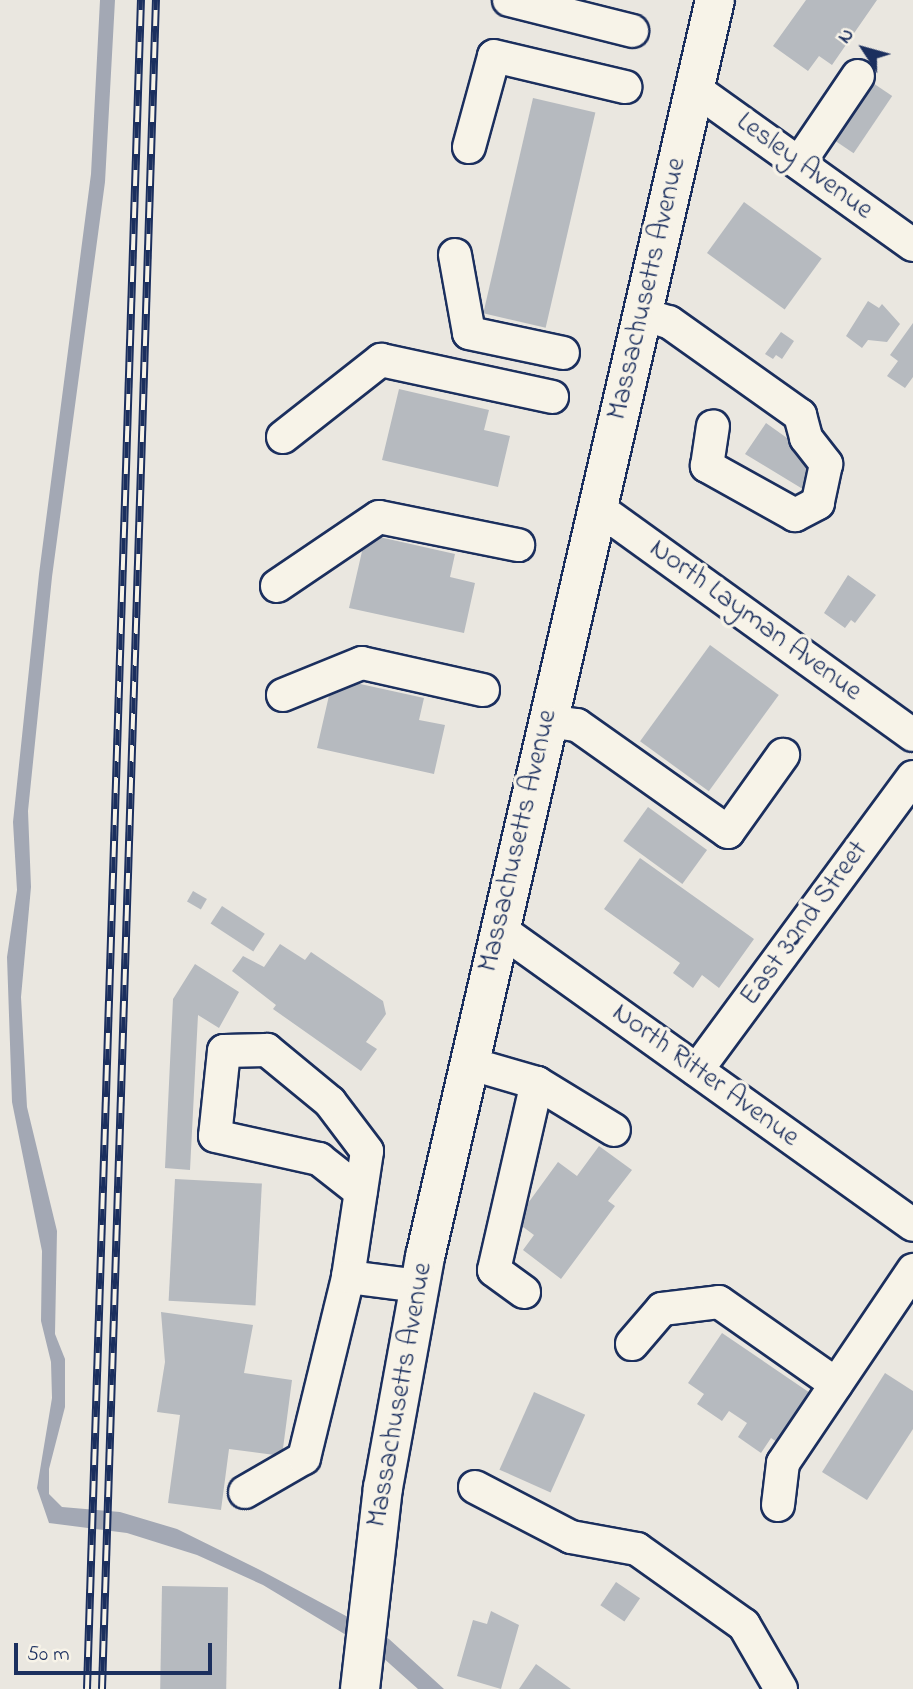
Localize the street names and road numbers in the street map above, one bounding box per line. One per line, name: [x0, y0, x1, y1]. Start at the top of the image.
street label: Lesley Avenue: [729, 106, 879, 228]
street label: Massachusetts Avenue: [601, 155, 695, 423]
street label: North Layman Avenue: [642, 533, 868, 709]
street label: Massachusetts Avenue: [472, 707, 566, 975]
street label: East 32nd Street: [734, 835, 876, 1013]
street label: North Ritter Avenue: [605, 997, 805, 1155]
street label: Massachusetts Avenue: [361, 1260, 441, 1530]

